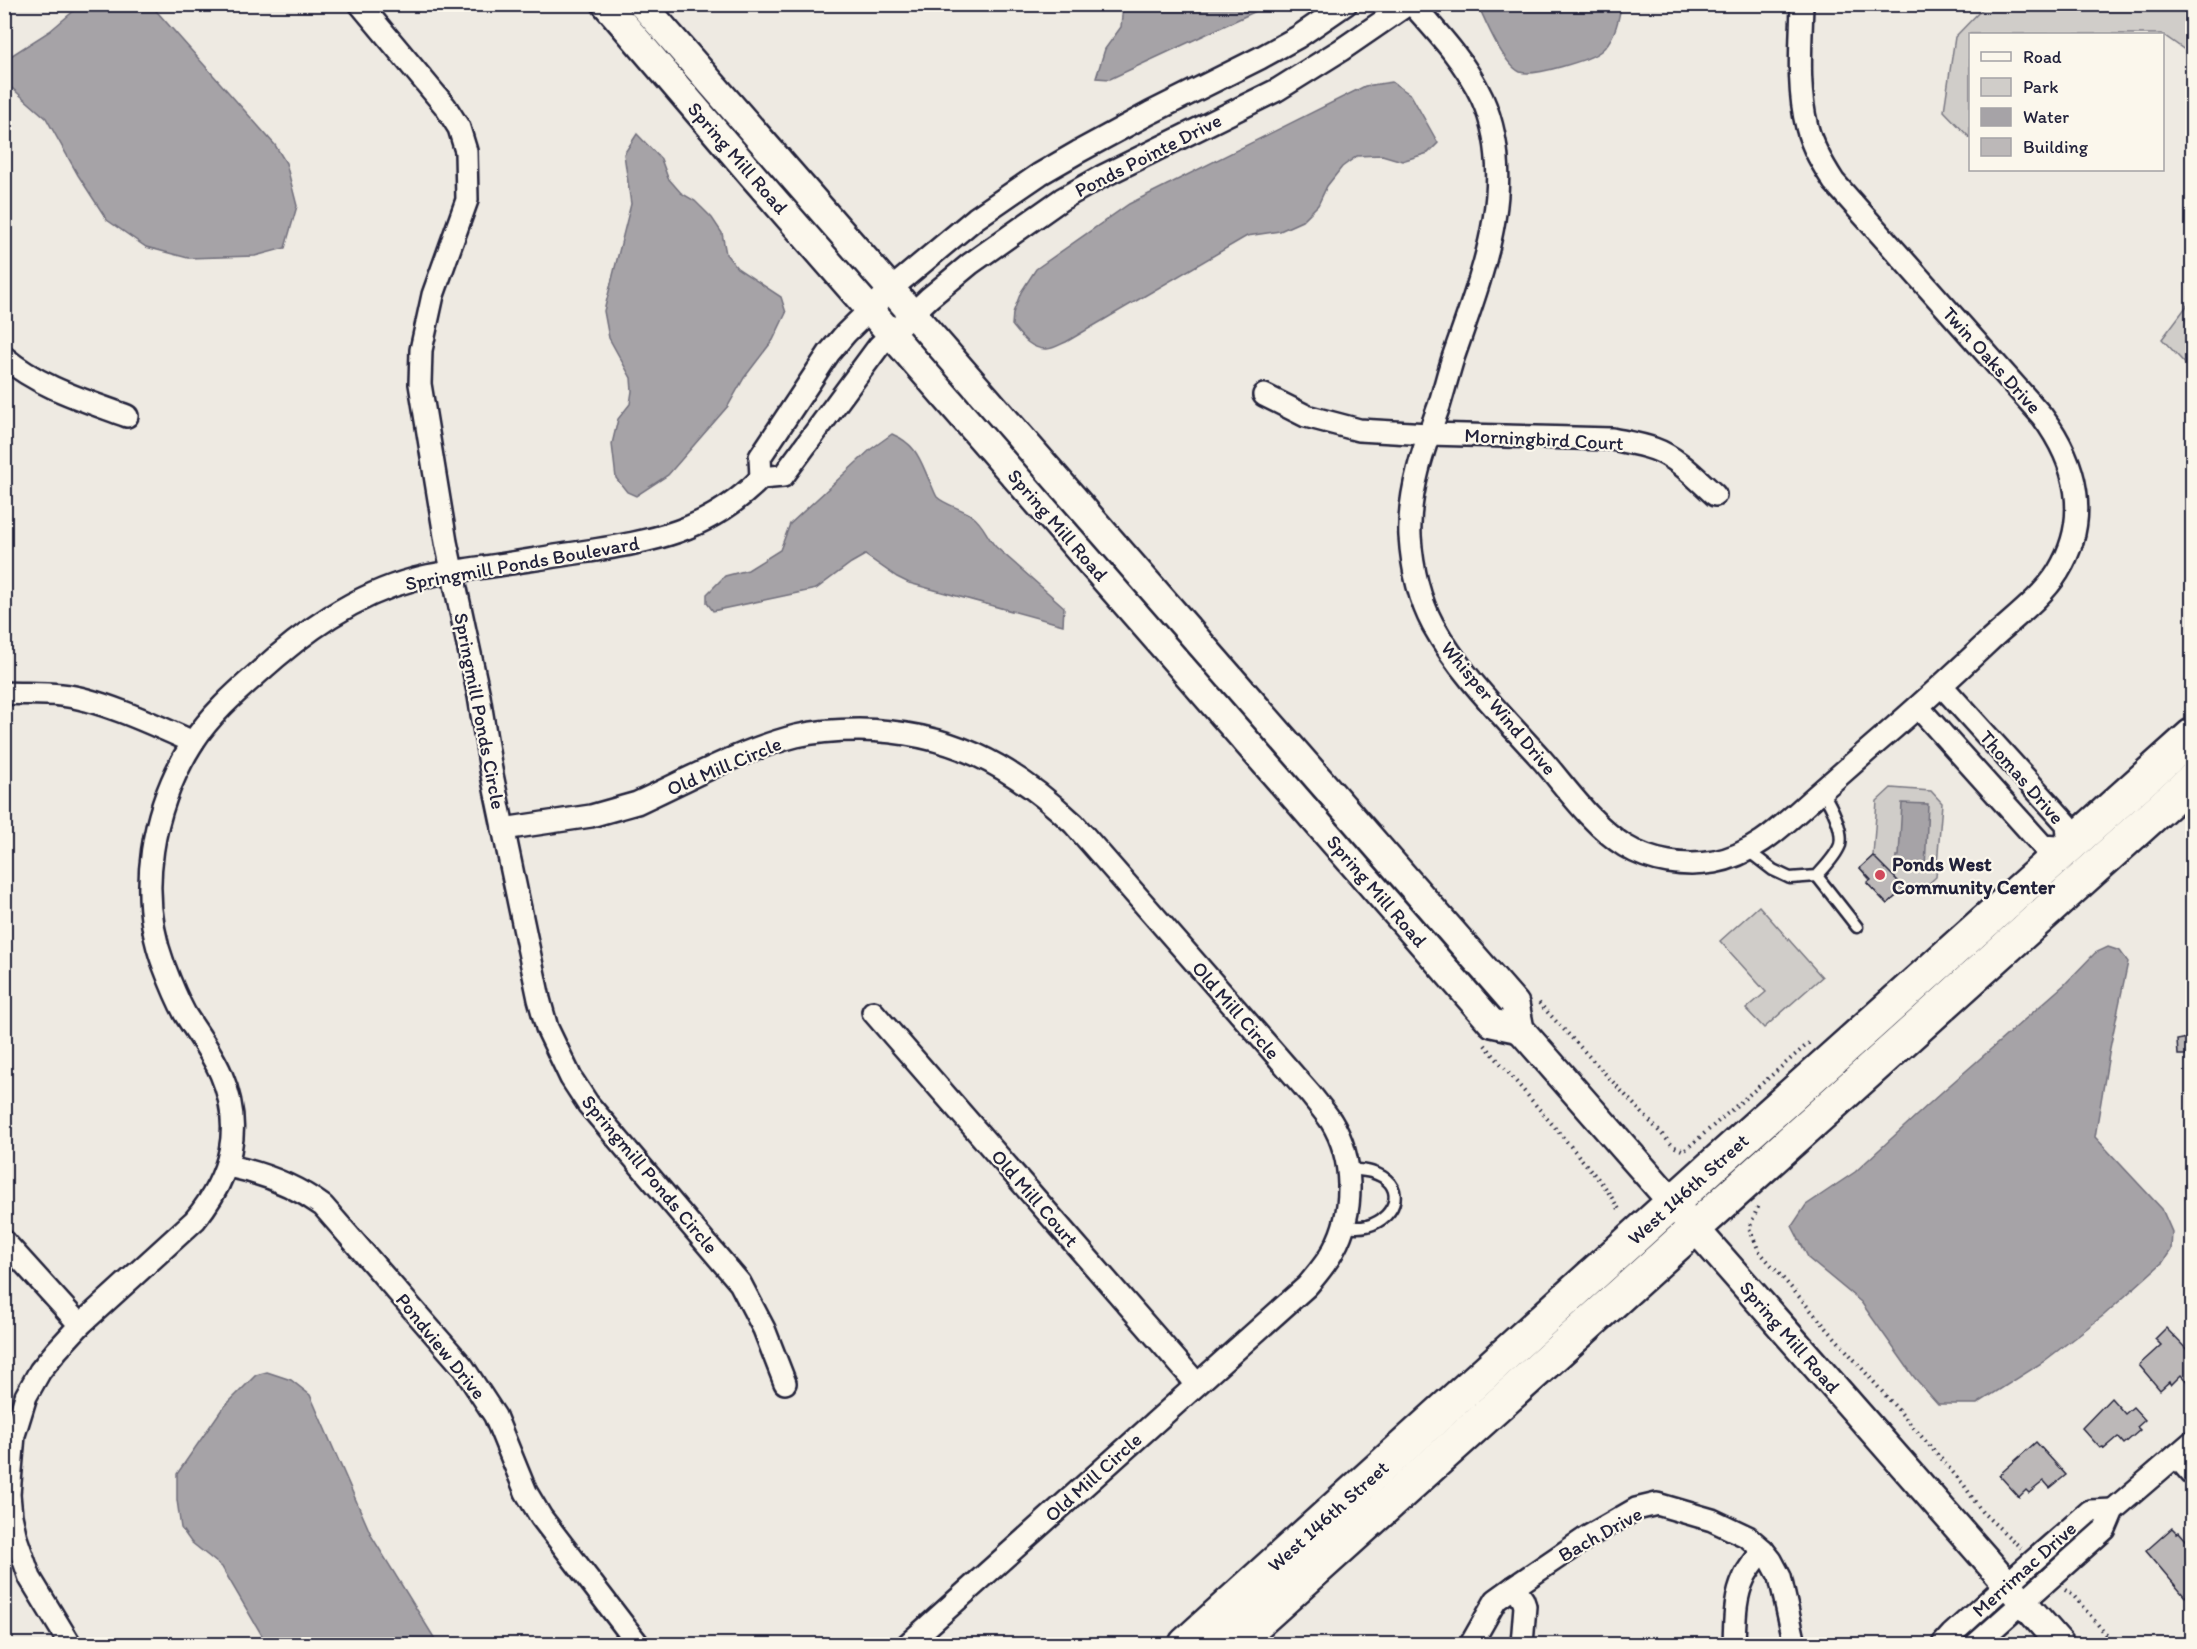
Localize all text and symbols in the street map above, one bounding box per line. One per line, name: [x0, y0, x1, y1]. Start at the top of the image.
legend: [1969, 33, 2164, 171]
text: Road: [2023, 46, 2062, 68]
text: Park: [2023, 76, 2058, 98]
street label: Spring Mill Road: [683, 97, 793, 219]
text: Water: [2023, 106, 2069, 128]
street label: Ponds Pointe Drive: [1071, 108, 1225, 202]
text: Building: [2023, 136, 2089, 158]
street label: Twin Oaks Drive: [1938, 301, 2046, 419]
street label: Morningbird Court: [1464, 423, 1624, 455]
street label: Spring Mill Road: [1003, 464, 1113, 586]
street label: Springmill Ponds Boulevard: [403, 531, 641, 595]
street label: Springmill Ponds Circle: [449, 611, 511, 811]
street label: Whisper Wind Drive: [1436, 636, 1562, 780]
street label: Thomas Drive: [1975, 725, 2069, 829]
street label: Old Mill Circle: [663, 731, 785, 801]
street label: Spring Mill Road: [1322, 830, 1432, 952]
place label: Ponds West Community Center: [1892, 852, 2056, 900]
marker: Ponds West Community Center: [1873, 868, 1887, 882]
street label: Old Mill Circle: [1187, 956, 1285, 1064]
street label: Springmill Ponds Circle: [577, 1090, 723, 1258]
street label: West 146th Street: [1622, 1128, 1754, 1250]
street label: Old Mill Court: [986, 1144, 1084, 1252]
street label: Spring Mill Road: [1735, 1276, 1845, 1398]
street label: Pondview Drive: [391, 1288, 491, 1404]
street label: Old Mill Circle: [1040, 1427, 1146, 1527]
street label: West 146th Street: [1262, 1455, 1394, 1577]
street label: Bach Drive: [1554, 1501, 1646, 1567]
street label: Merrimac Drive: [1967, 1516, 2081, 1622]

